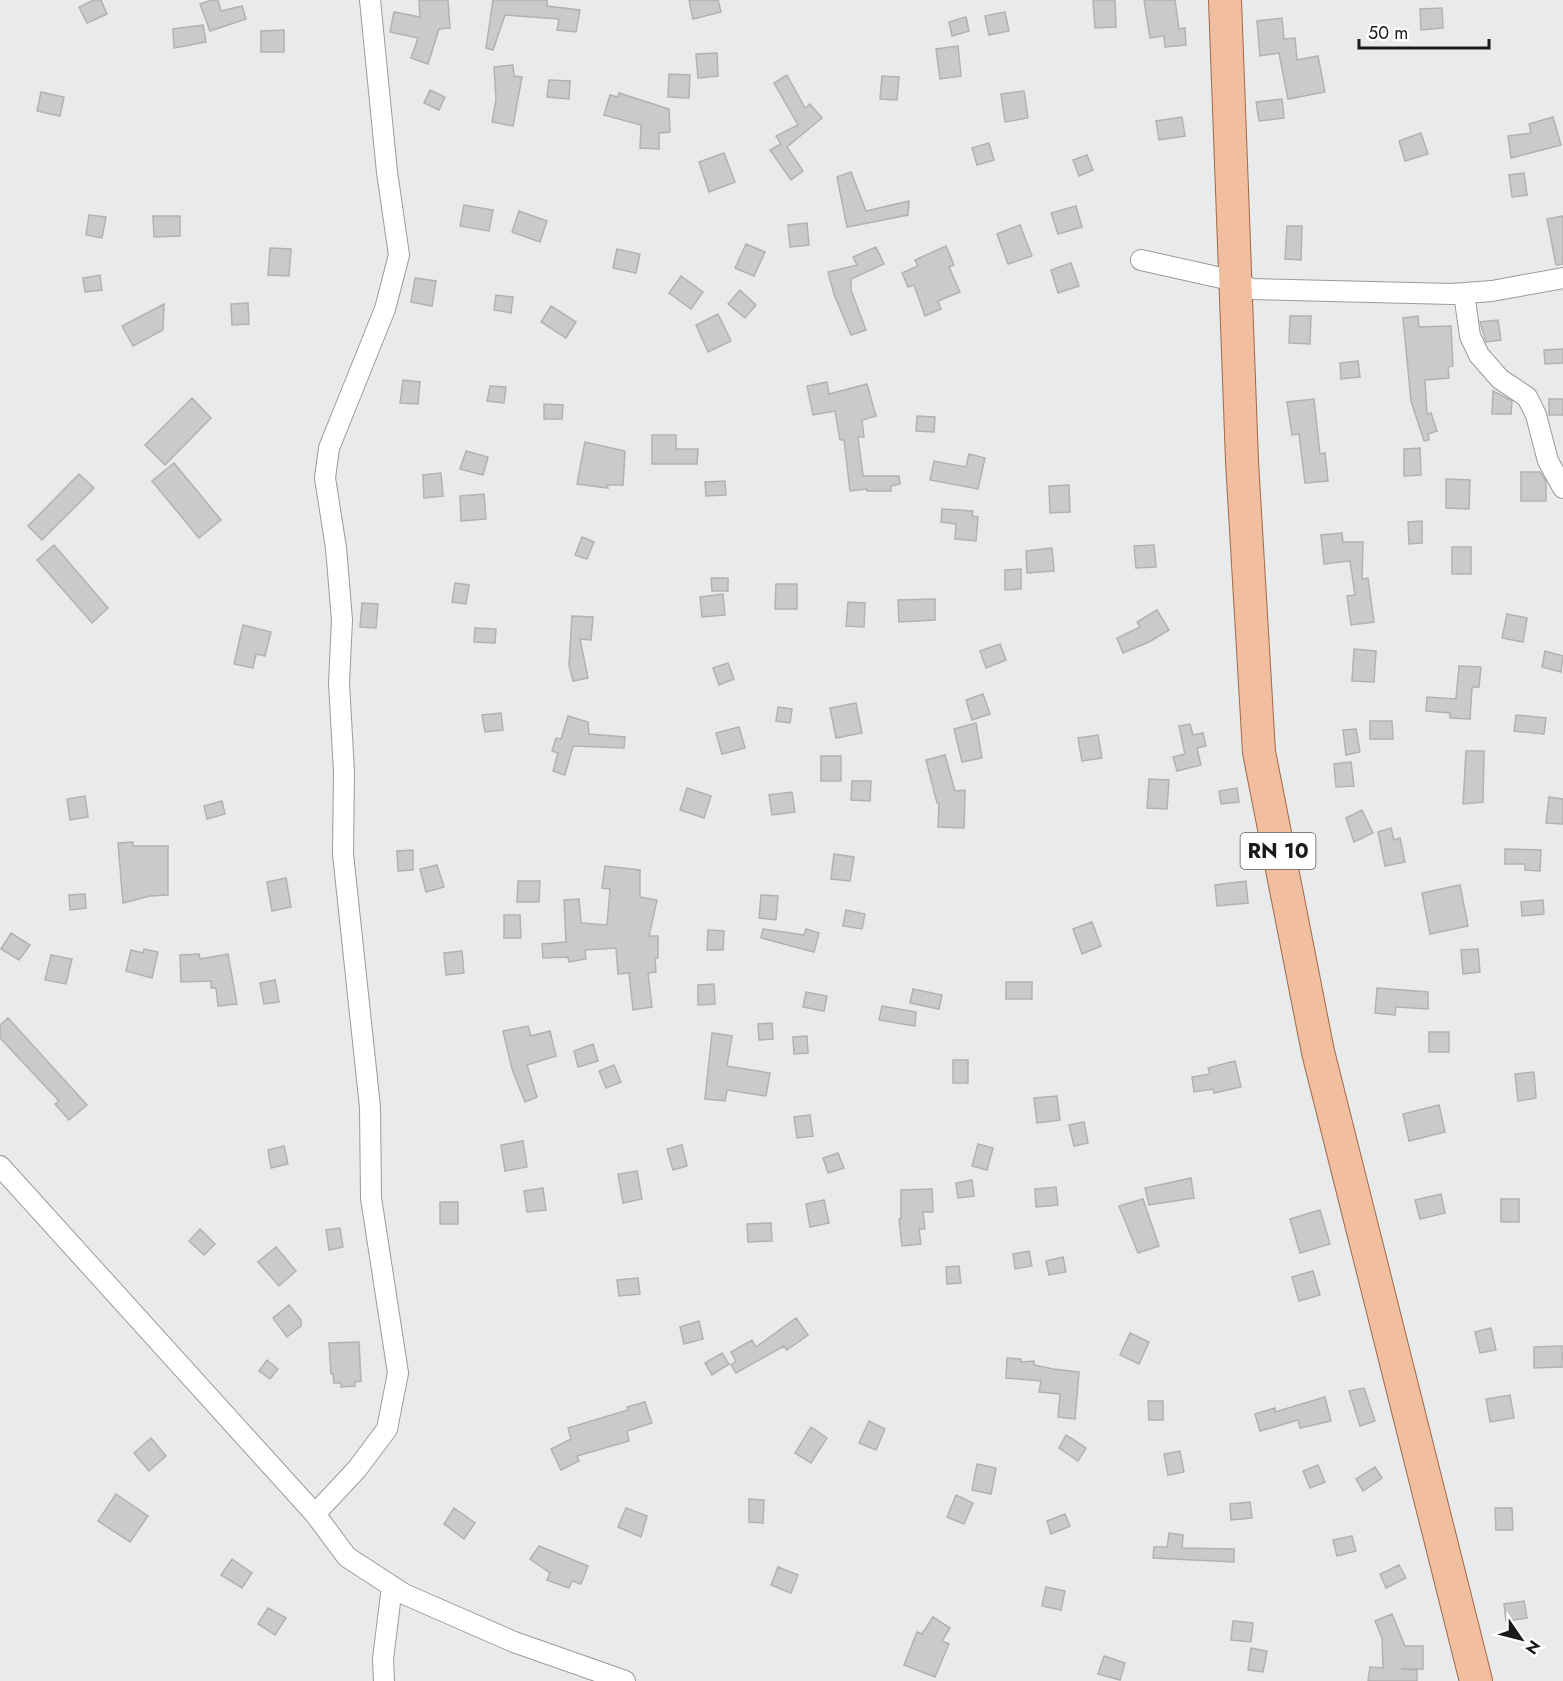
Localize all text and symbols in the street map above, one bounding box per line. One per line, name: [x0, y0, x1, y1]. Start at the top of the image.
scale bar: [1359, 12, 1490, 50]
text: 50 m: [1368, 20, 1408, 46]
road number: RN 10: [1240, 833, 1316, 869]
north arrow: [1491, 1609, 1551, 1669]
text: N: [1520, 1636, 1546, 1659]

